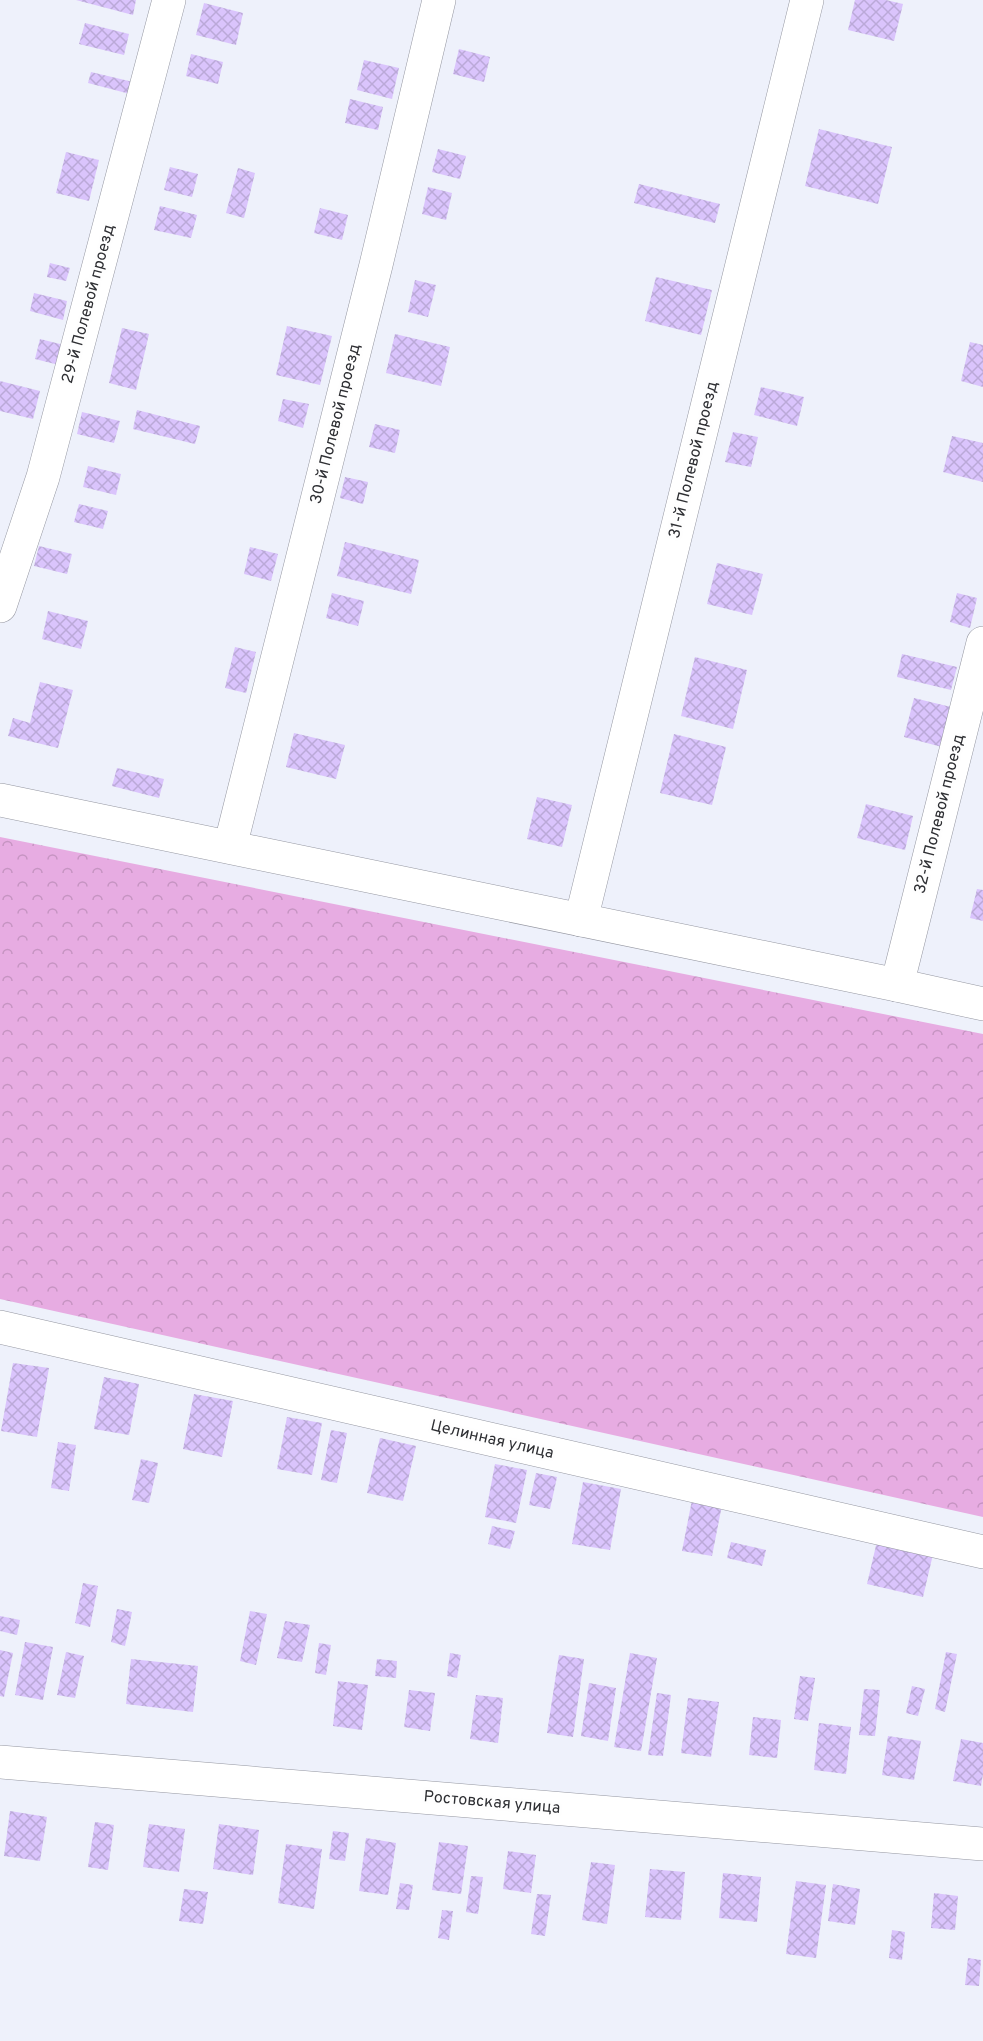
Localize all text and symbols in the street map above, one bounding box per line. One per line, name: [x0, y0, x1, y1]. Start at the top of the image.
street label: 29-й Полевой проезд: [58, 222, 120, 386]
street label: 30-й Полевой проезд: [306, 342, 366, 506]
street label: 31-й Полевой проезд: [665, 379, 723, 541]
street label: 32-й Полевой проезд: [910, 732, 970, 896]
street label: Целинная улица: [428, 1416, 556, 1464]
street label: Ростовская улица: [423, 1787, 561, 1819]

